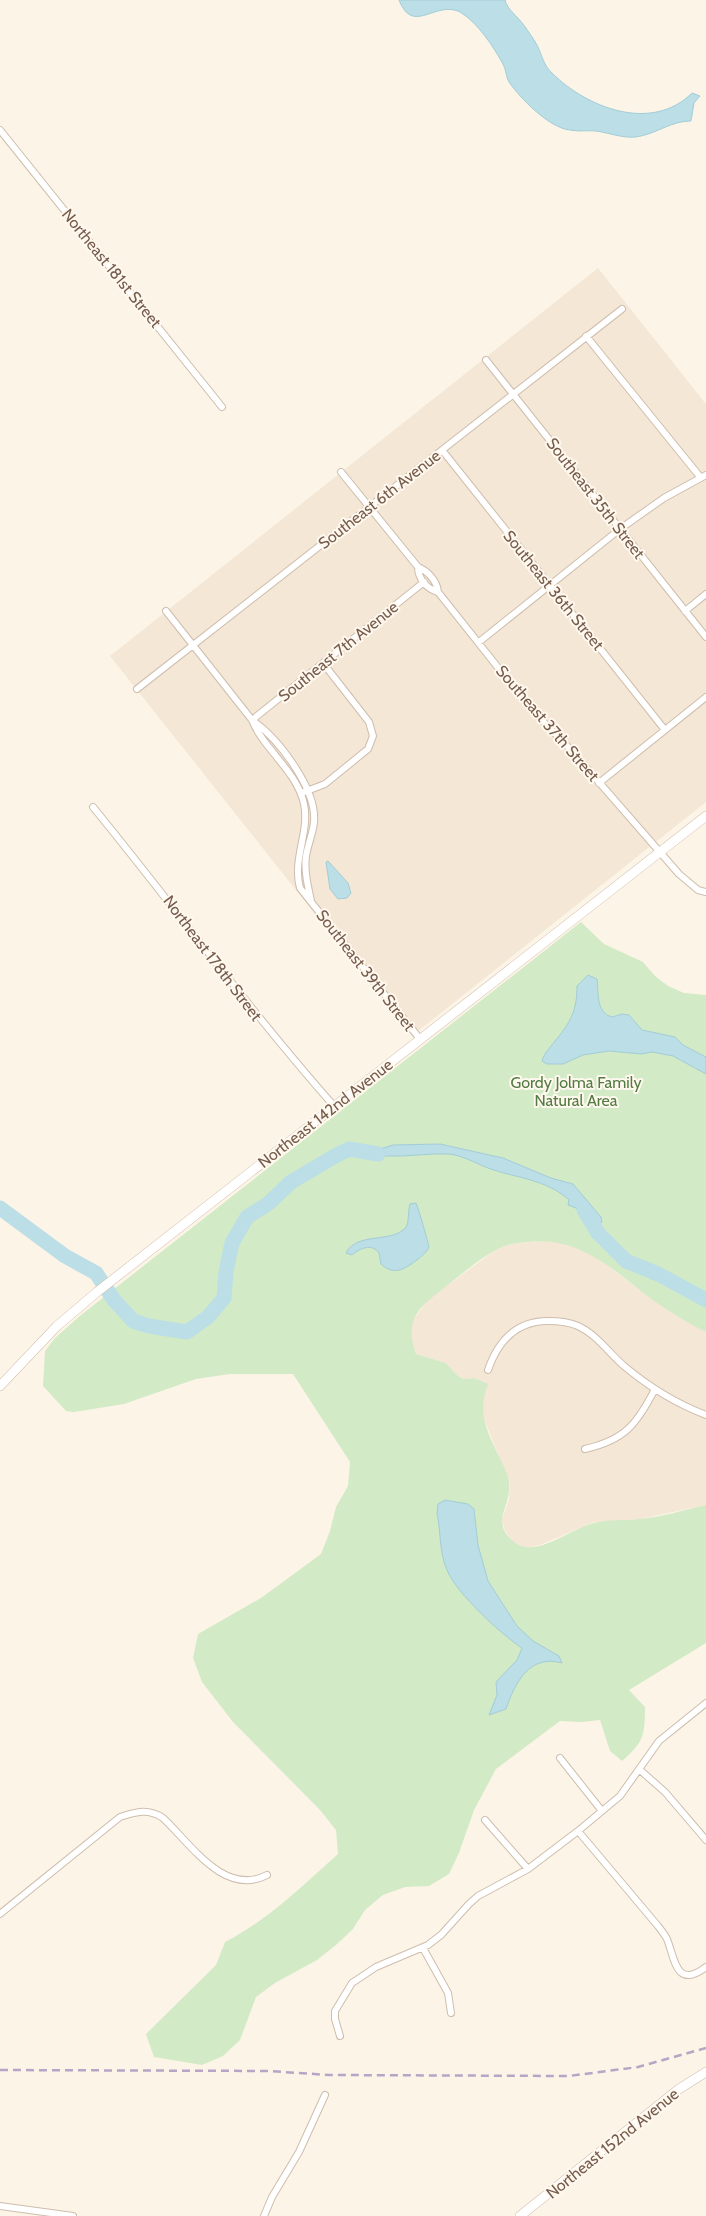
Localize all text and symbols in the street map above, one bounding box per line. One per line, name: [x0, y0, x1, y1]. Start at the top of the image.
street label: Northeast 181st Street: [58, 205, 166, 332]
street label: Southeast 35th Street: [543, 434, 649, 563]
street label: Southeast 6th Avenue: [315, 446, 444, 553]
street label: Southeast 36th Street: [499, 527, 608, 655]
street label: Southeast 7th Avenue: [275, 597, 402, 706]
street label: Southeast 37th Street: [492, 661, 604, 786]
street label: Northeast 178th Street: [159, 892, 266, 1025]
street label: Southeast 39th Street: [312, 906, 419, 1035]
street label: Northeast 142nd Avenue: [254, 1055, 396, 1172]
park label: Gordy Jolma Family Natural Area: [511, 1073, 641, 1110]
street label: Northeast 152nd Avenue: [542, 2084, 682, 2203]

